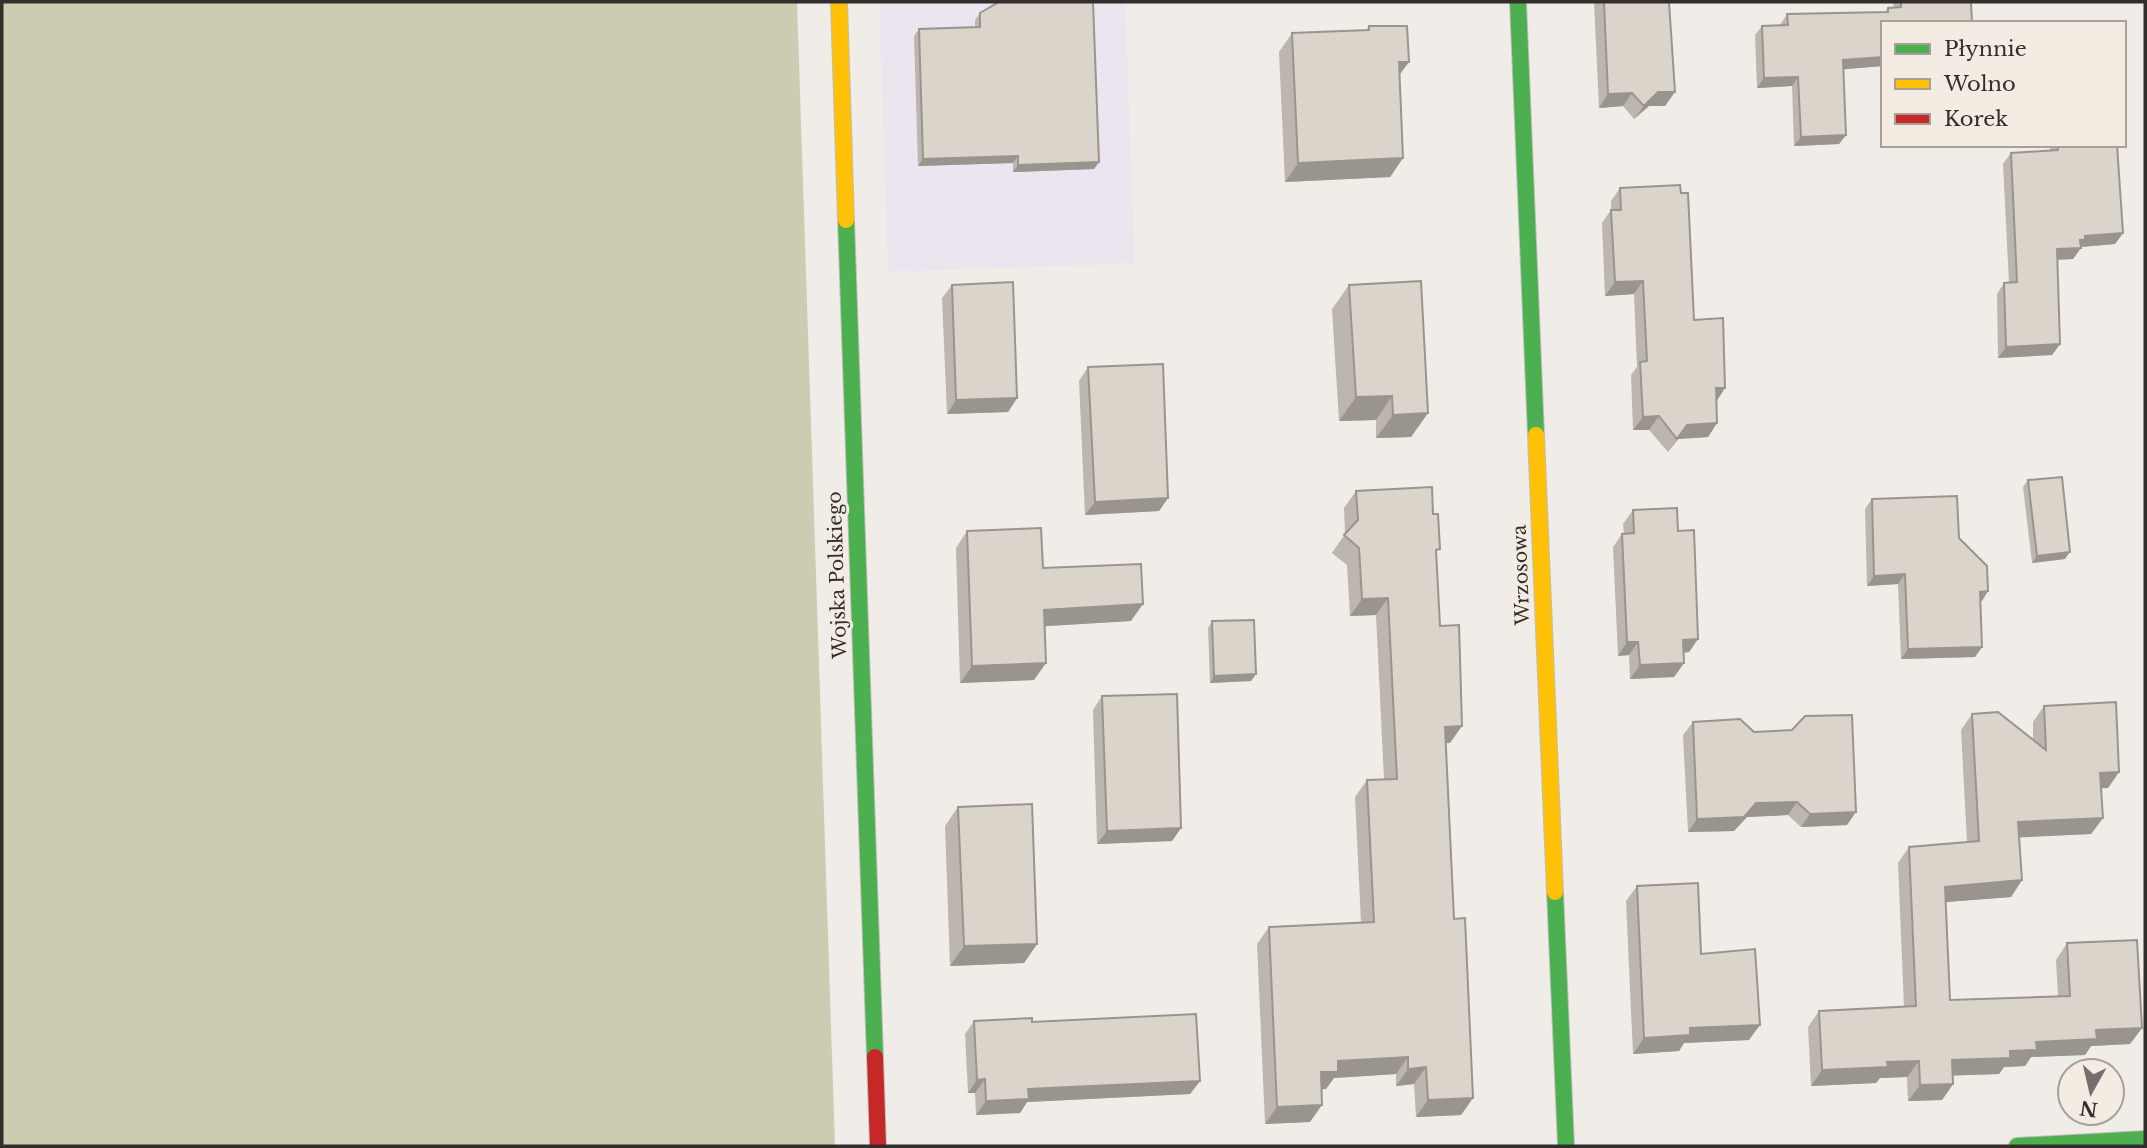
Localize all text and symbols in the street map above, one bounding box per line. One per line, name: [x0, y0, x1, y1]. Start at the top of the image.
legend: [1881, 21, 2126, 147]
text: Płynnie: [1944, 36, 2027, 62]
text: Wolno: [1943, 71, 2016, 97]
text: Korek: [1944, 106, 2008, 132]
street label: Wojska Polskiego: [823, 491, 851, 660]
street label: Wrzosowa: [1508, 524, 1534, 627]
north arrow: [2056, 1057, 2126, 1127]
text: N: [2078, 1096, 2099, 1121]

